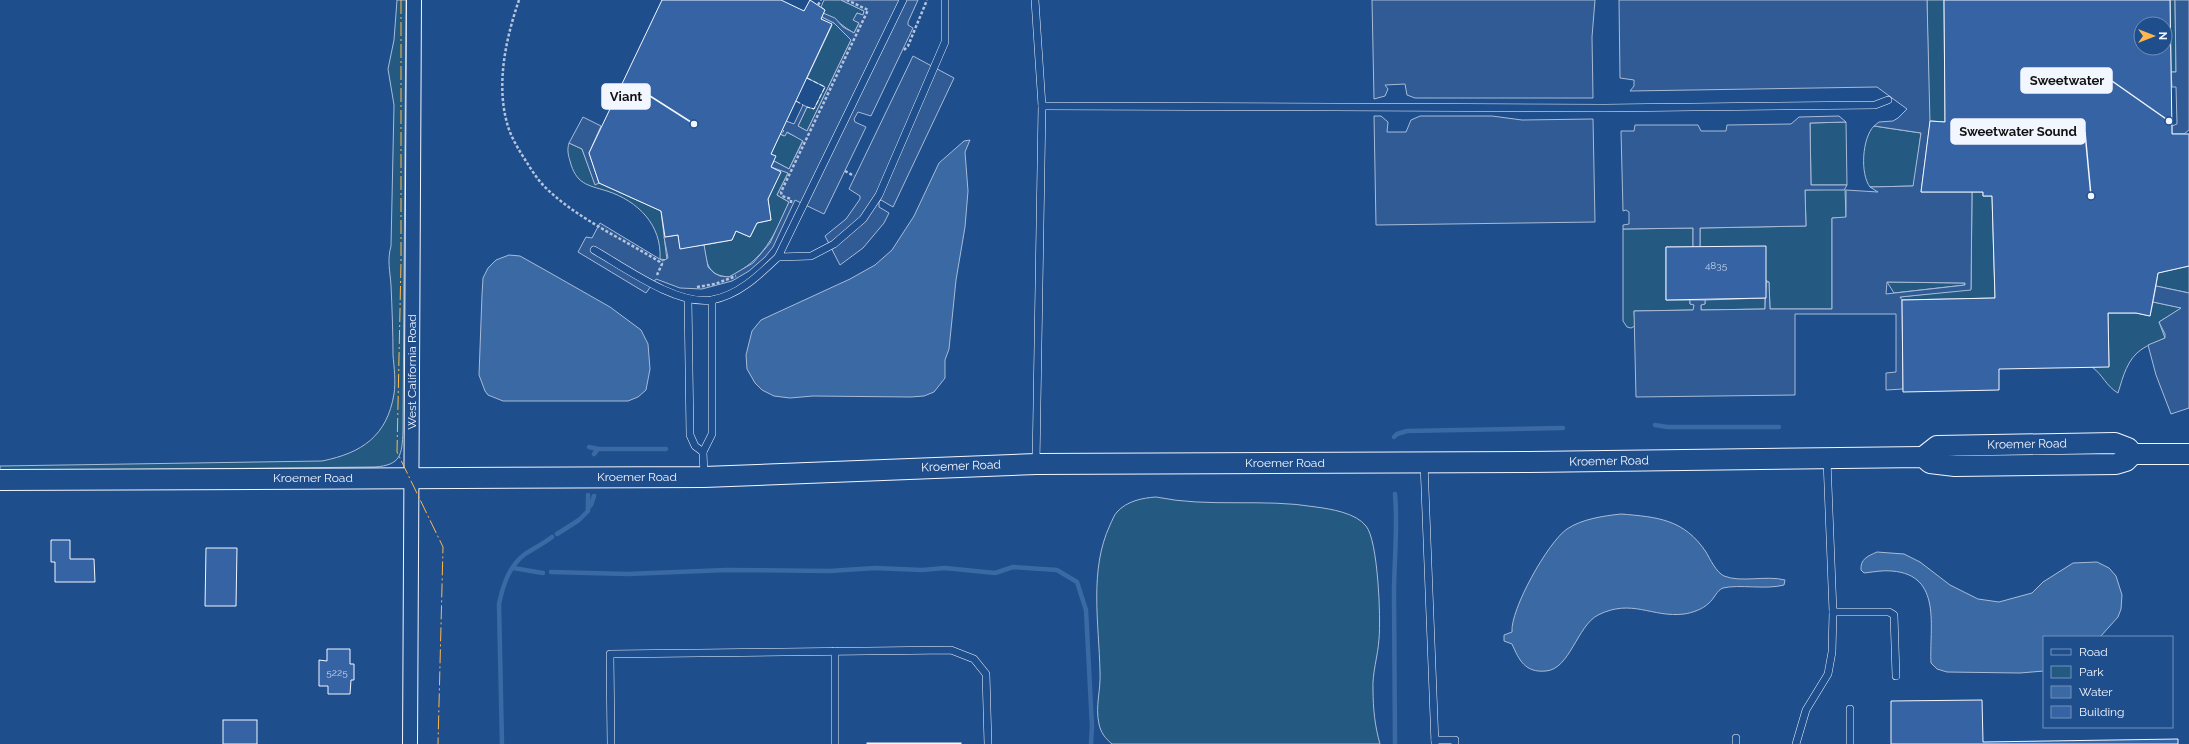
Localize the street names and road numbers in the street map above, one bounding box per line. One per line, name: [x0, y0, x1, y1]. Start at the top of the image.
street label: West California Road: [405, 314, 419, 430]
street label: Kroemer Road: [1987, 436, 2067, 452]
street label: Kroemer Road: [1569, 453, 1649, 469]
street label: Kroemer Road: [1245, 456, 1325, 470]
street label: Kroemer Road: [921, 458, 1001, 474]
street label: Kroemer Road: [597, 470, 677, 484]
street label: Kroemer Road: [273, 471, 353, 485]

